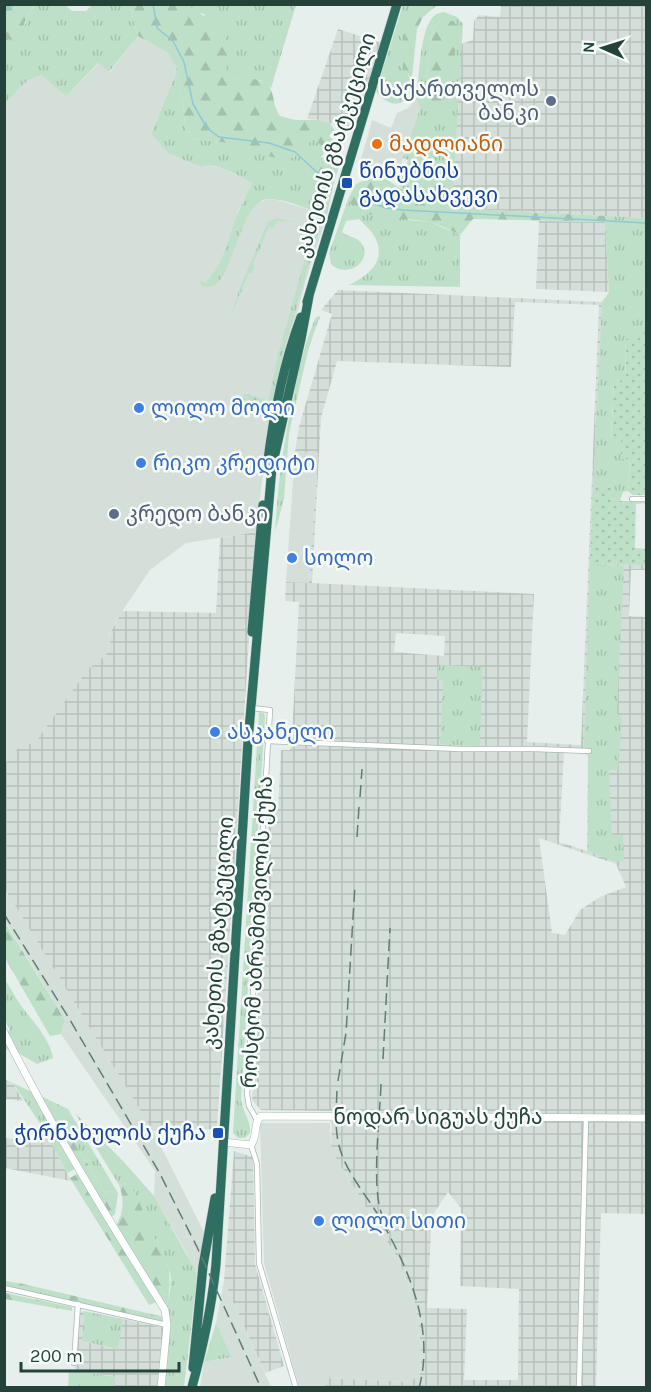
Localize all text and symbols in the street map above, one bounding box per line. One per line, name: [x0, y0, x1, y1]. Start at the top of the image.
north arrow: [573, 18, 633, 78]
street label: კახეთის გზატკეცილი: [289, 30, 382, 261]
text: N: [579, 41, 598, 53]
place label: საქართველოს ბანკი: [379, 77, 539, 125]
marker: საქართველოს ბანკი: [544, 94, 558, 108]
place label: მადლიანი: [389, 132, 503, 157]
marker: მადლიანი: [370, 137, 384, 151]
place label: წინუბნის გადასახვევი: [359, 159, 498, 208]
marker: წინუბნის გადასახვევი: [340, 176, 354, 190]
place label: ლილო მოლი: [151, 396, 295, 421]
marker: ლილო მოლი: [132, 401, 146, 415]
place label: რიკო კრედიტი: [153, 451, 315, 476]
marker: რიკო კრედიტი: [134, 456, 148, 470]
place label: კრედო ბანკი: [126, 502, 268, 527]
marker: კრედო ბანკი: [107, 507, 121, 521]
place label: სოლო: [304, 546, 373, 571]
marker: სოლო: [285, 551, 299, 565]
place label: ასკანელი: [227, 720, 334, 745]
marker: ასკანელი: [208, 725, 222, 739]
street label: როსტომ აბრამიშვილის ქუჩა: [237, 775, 278, 1089]
street label: კახეთის გზატკეცილი: [198, 816, 239, 1050]
street label: ნოდარ სიგუას ქუჩა: [333, 1105, 543, 1130]
place label: ჭირნახულის ქუჩა: [14, 1121, 206, 1146]
marker: ჭირნახულის ქუჩა: [211, 1126, 225, 1140]
place label: ლილო სითი: [331, 1209, 466, 1234]
marker: ლილო სითი: [312, 1214, 326, 1228]
scale bar: [21, 1335, 178, 1373]
text: 200 m: [30, 1345, 83, 1367]

